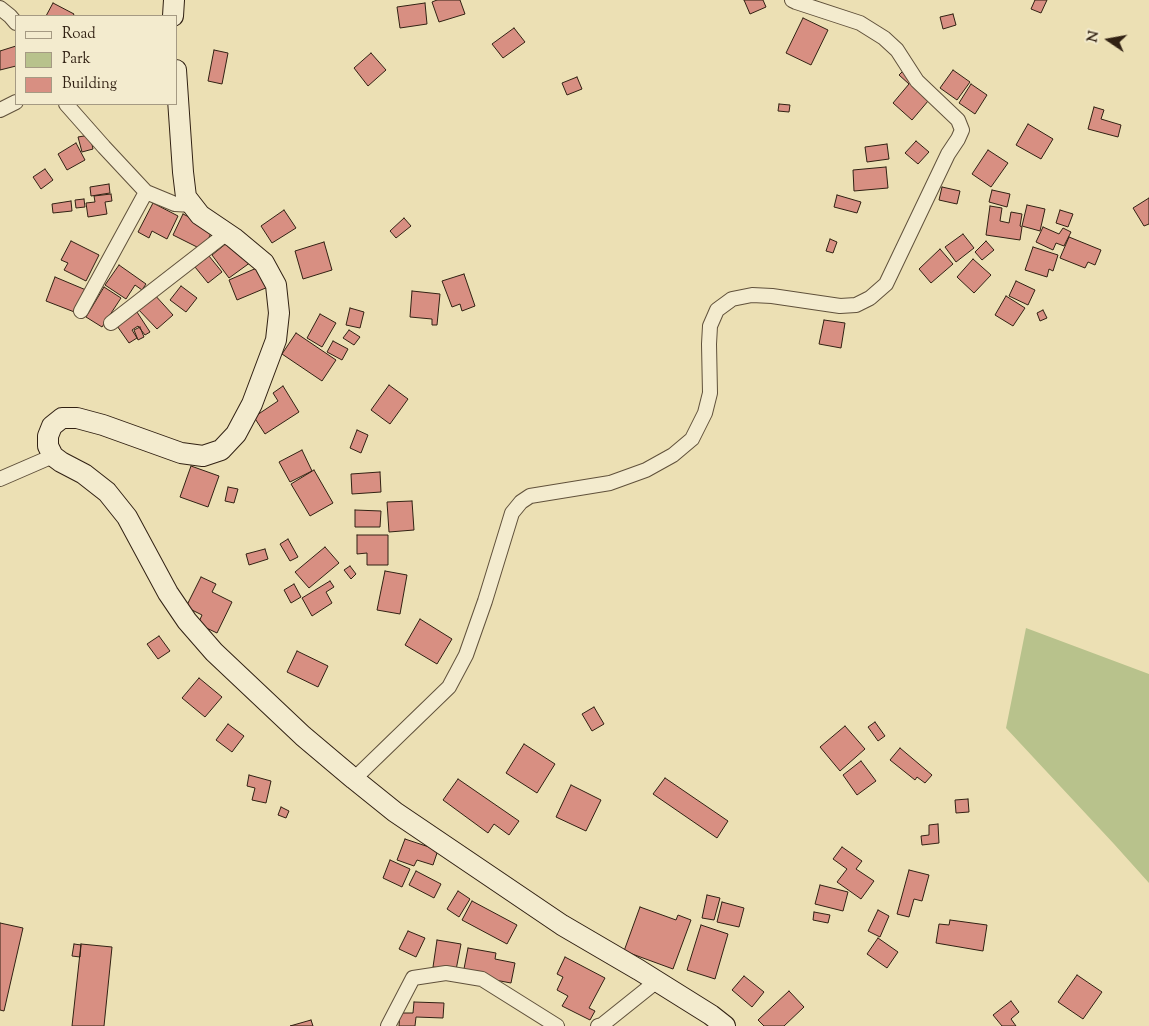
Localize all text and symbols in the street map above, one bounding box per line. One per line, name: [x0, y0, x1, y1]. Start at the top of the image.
legend: [15, 15, 178, 105]
north arrow: [1084, 15, 1134, 65]
text: Road: [62, 24, 96, 45]
text: N: [1083, 29, 1105, 44]
text: Park: [62, 49, 91, 70]
text: Building: [62, 74, 117, 95]

